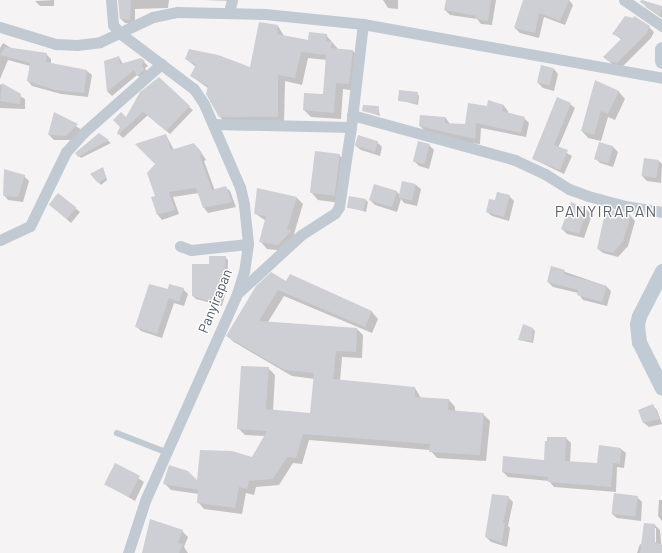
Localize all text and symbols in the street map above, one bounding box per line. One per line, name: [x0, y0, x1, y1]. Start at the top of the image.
district label: PANYIRAPAN: [555, 201, 657, 221]
street label: Panyirapan: [195, 267, 235, 335]

